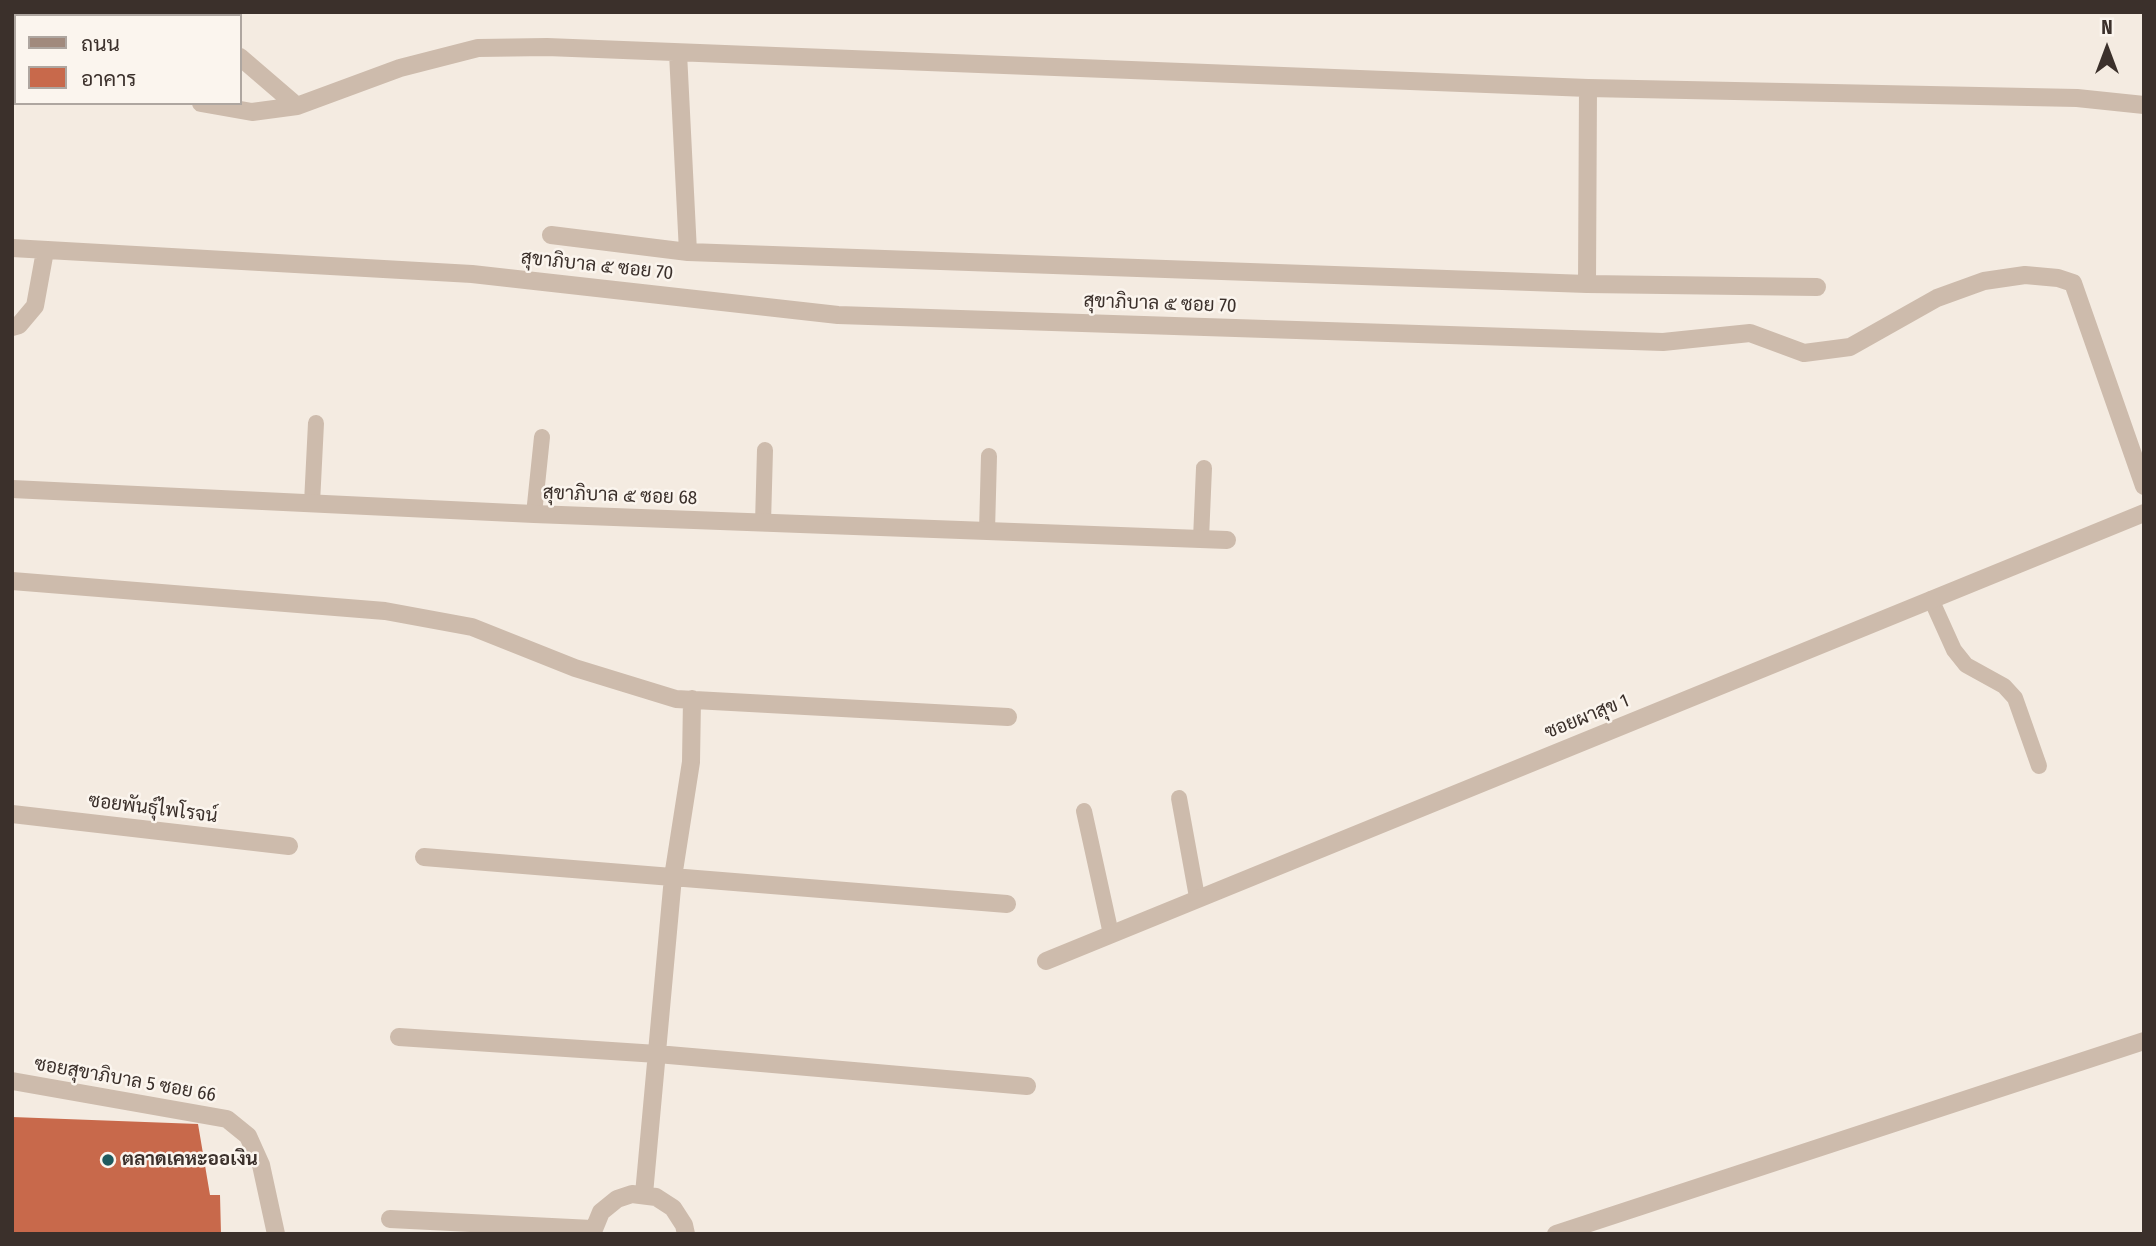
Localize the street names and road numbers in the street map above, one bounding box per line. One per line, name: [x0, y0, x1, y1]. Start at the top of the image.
street label: สุขาภิบาล ๕ ซอย 70: [520, 247, 674, 285]
street label: สุขาภิบาล ๕ ซอย 70: [1083, 290, 1237, 318]
street label: สุขาภิบาล ๕ ซอย 68: [542, 482, 698, 510]
street label: ซอยผาสุข 1: [1541, 690, 1633, 744]
street label: ซอยพันธ์ุไพโรจน์: [87, 790, 219, 828]
street label: ซอยสุขาภิบาล 5 ซอย 66: [32, 1053, 218, 1107]

